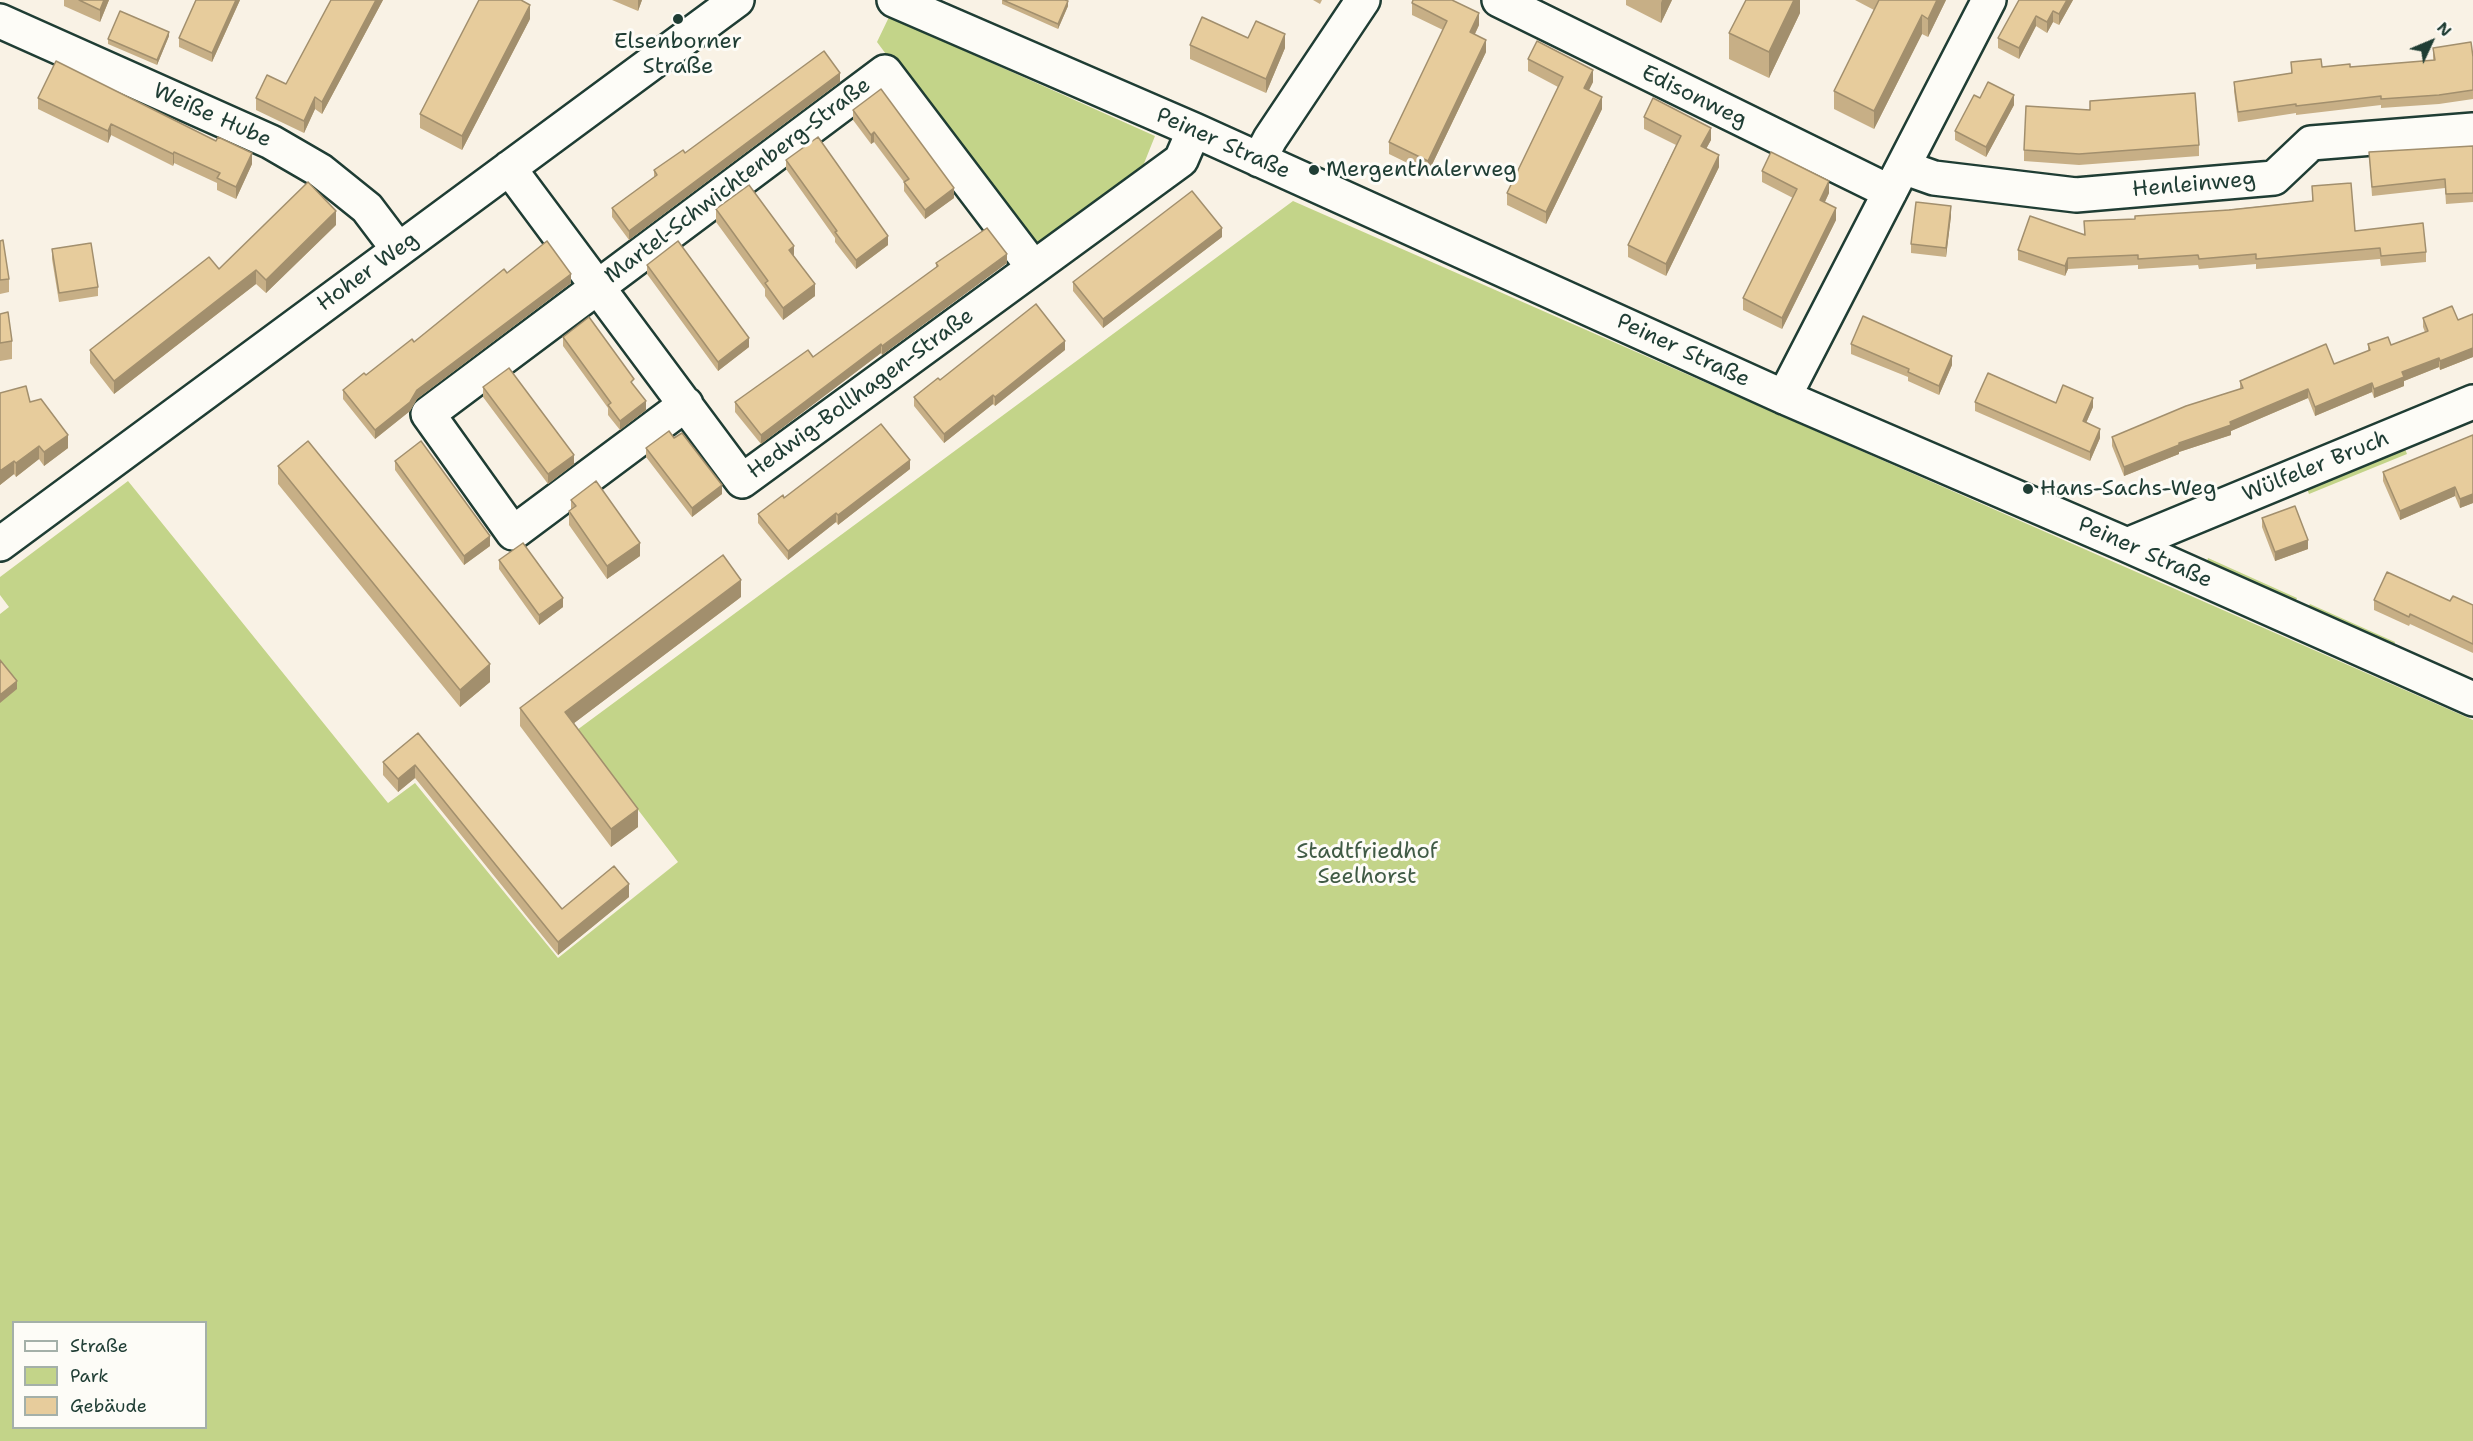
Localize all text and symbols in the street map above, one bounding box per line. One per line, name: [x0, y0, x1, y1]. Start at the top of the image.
marker: Elsenborner Straße: [671, 12, 685, 26]
north arrow: [2401, 12, 2461, 72]
text: N: [2432, 17, 2456, 41]
place label: Elsenborner Straße: [614, 29, 742, 80]
street label: Edisonweg: [1637, 60, 1751, 134]
street label: Martel-Schwichtenberg-Straße: [600, 72, 876, 290]
street label: Weiße Hube: [149, 78, 275, 154]
street label: Peiner Straße: [1152, 103, 1294, 185]
place label: Mergenthalerweg: [1326, 157, 1517, 183]
marker: Mergenthalerweg: [1307, 163, 1321, 177]
street label: Henleinweg: [2131, 166, 2257, 204]
street label: Hoher Weg: [312, 227, 424, 317]
street label: Hedwig-Bollhagen-Straße: [743, 303, 979, 485]
street label: Peiner Straße: [1612, 309, 1754, 393]
street label: Wülfeler Bruch: [2239, 426, 2393, 508]
place label: Hans-Sachs-Weg: [2040, 476, 2216, 502]
marker: Hans-Sachs-Weg: [2021, 482, 2035, 496]
street label: Peiner Straße: [2074, 512, 2216, 594]
park label: Stadtfriedhof Seelhorst: [1296, 839, 1438, 890]
legend: [12, 1321, 207, 1429]
text: Straße: [70, 1334, 128, 1358]
text: Park: [70, 1364, 109, 1388]
text: Gebäude: [70, 1394, 147, 1418]

